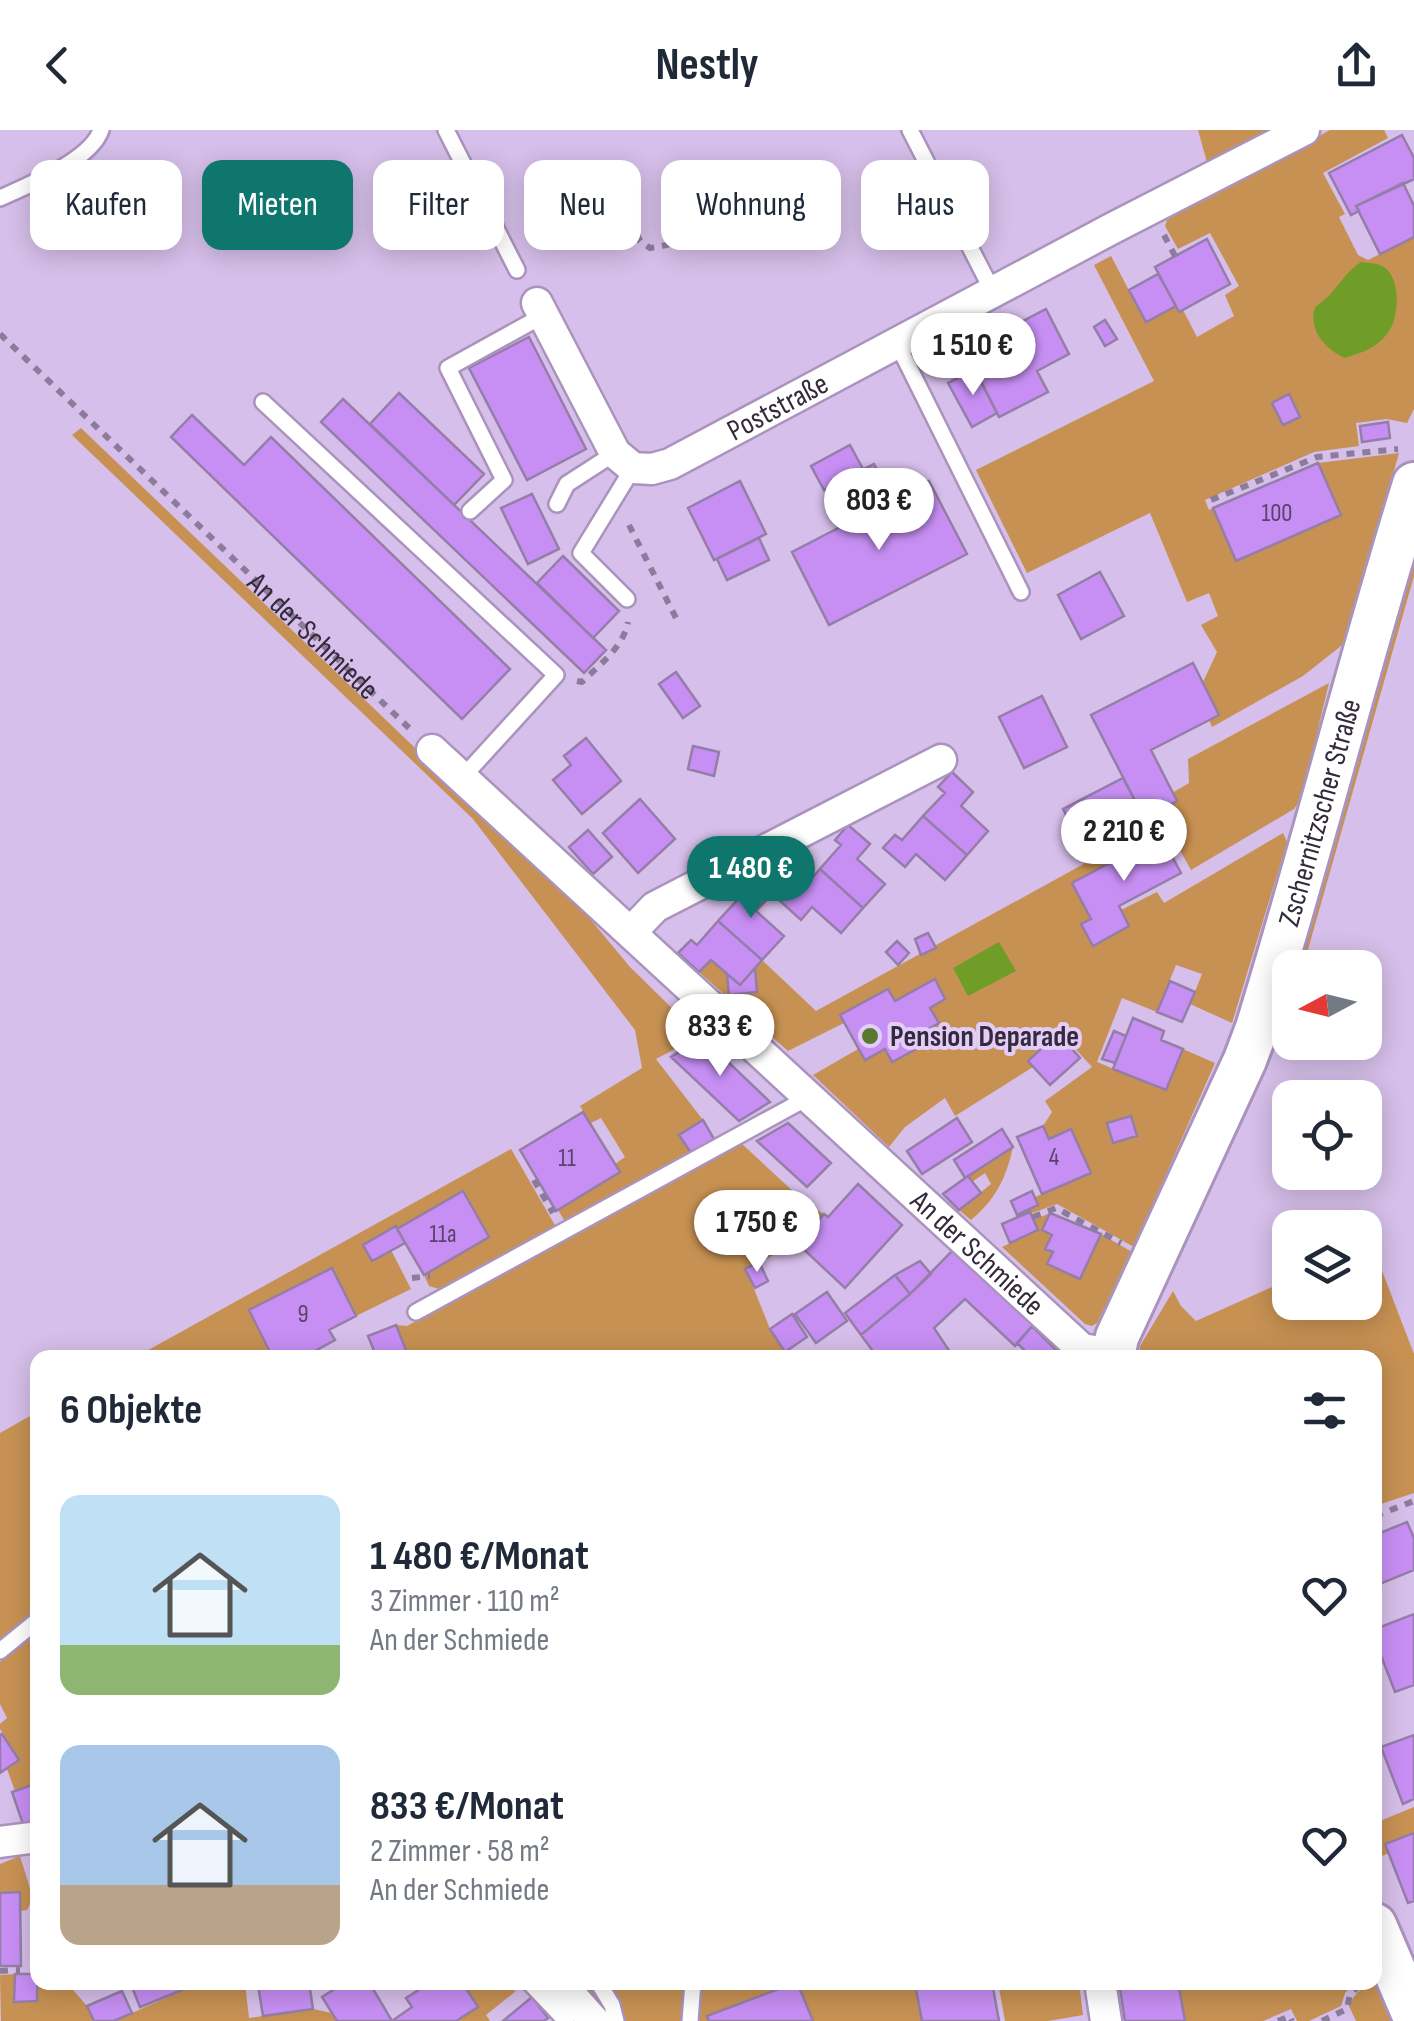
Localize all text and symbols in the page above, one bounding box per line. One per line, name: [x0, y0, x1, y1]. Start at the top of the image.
icon: back: [30, 38, 85, 93]
text: Nestly: [655, 38, 759, 93]
icon: share: [1329, 38, 1384, 93]
chip: Kaufen: [30, 160, 182, 250]
chip: Mieten: [202, 160, 353, 250]
chip: Filter: [373, 160, 504, 250]
chip: Neu: [524, 160, 641, 250]
chip: Wohnung: [661, 160, 841, 250]
chip: Haus: [861, 160, 989, 250]
pin: 1 510 €: [881, 313, 1065, 398]
text: 1 510 €: [933, 326, 1013, 365]
street label: Poststraße: [721, 366, 835, 449]
pin: 803 €: [809, 468, 949, 553]
text: 803 €: [846, 481, 912, 520]
house number: 100: [1261, 498, 1293, 529]
street label: An der Schmiede: [239, 565, 386, 708]
street label: Zschernitzscher Straße: [1271, 695, 1369, 931]
pin: 2 210 €: [1032, 799, 1216, 884]
text: 2 210 €: [1083, 812, 1165, 851]
pin: 1 480 €: [659, 836, 843, 921]
text: 1 480 €: [709, 849, 793, 888]
north arrow: [1272, 950, 1382, 1060]
map controls: [1272, 950, 1382, 1320]
pin: 833 €: [650, 994, 790, 1079]
text: 833 €: [687, 1007, 753, 1046]
place label: Pension Deparade: [890, 1019, 1079, 1055]
marker: Pension Deparade: [859, 1025, 881, 1047]
button: locate: [1272, 1080, 1382, 1190]
house number: 4: [1049, 1142, 1059, 1173]
house number: 11: [558, 1143, 576, 1174]
street label: An der Schmiede: [902, 1183, 1051, 1324]
pin: 1 750 €: [665, 1190, 849, 1275]
text: 1 750 €: [716, 1203, 798, 1242]
button: layers: [1272, 1210, 1382, 1320]
house number: 11a: [429, 1219, 457, 1250]
house number: 9: [297, 1299, 309, 1330]
icon: filters: [1297, 1383, 1352, 1438]
text: 6 Objekte: [60, 1385, 202, 1436]
text: 1 480 €/Monat: [370, 1531, 589, 1582]
icon: home: [140, 1535, 260, 1655]
icon: heart: [1297, 1568, 1352, 1623]
text: 3 Zimmer · 110 m²: [370, 1582, 560, 1621]
text: An der Schmiede: [370, 1621, 549, 1660]
text: 833 €/Monat: [370, 1781, 564, 1832]
icon: home: [140, 1785, 260, 1905]
icon: heart: [1297, 1818, 1352, 1873]
text: 2 Zimmer · 58 m²: [370, 1832, 550, 1871]
text: An der Schmiede: [370, 1871, 549, 1910]

